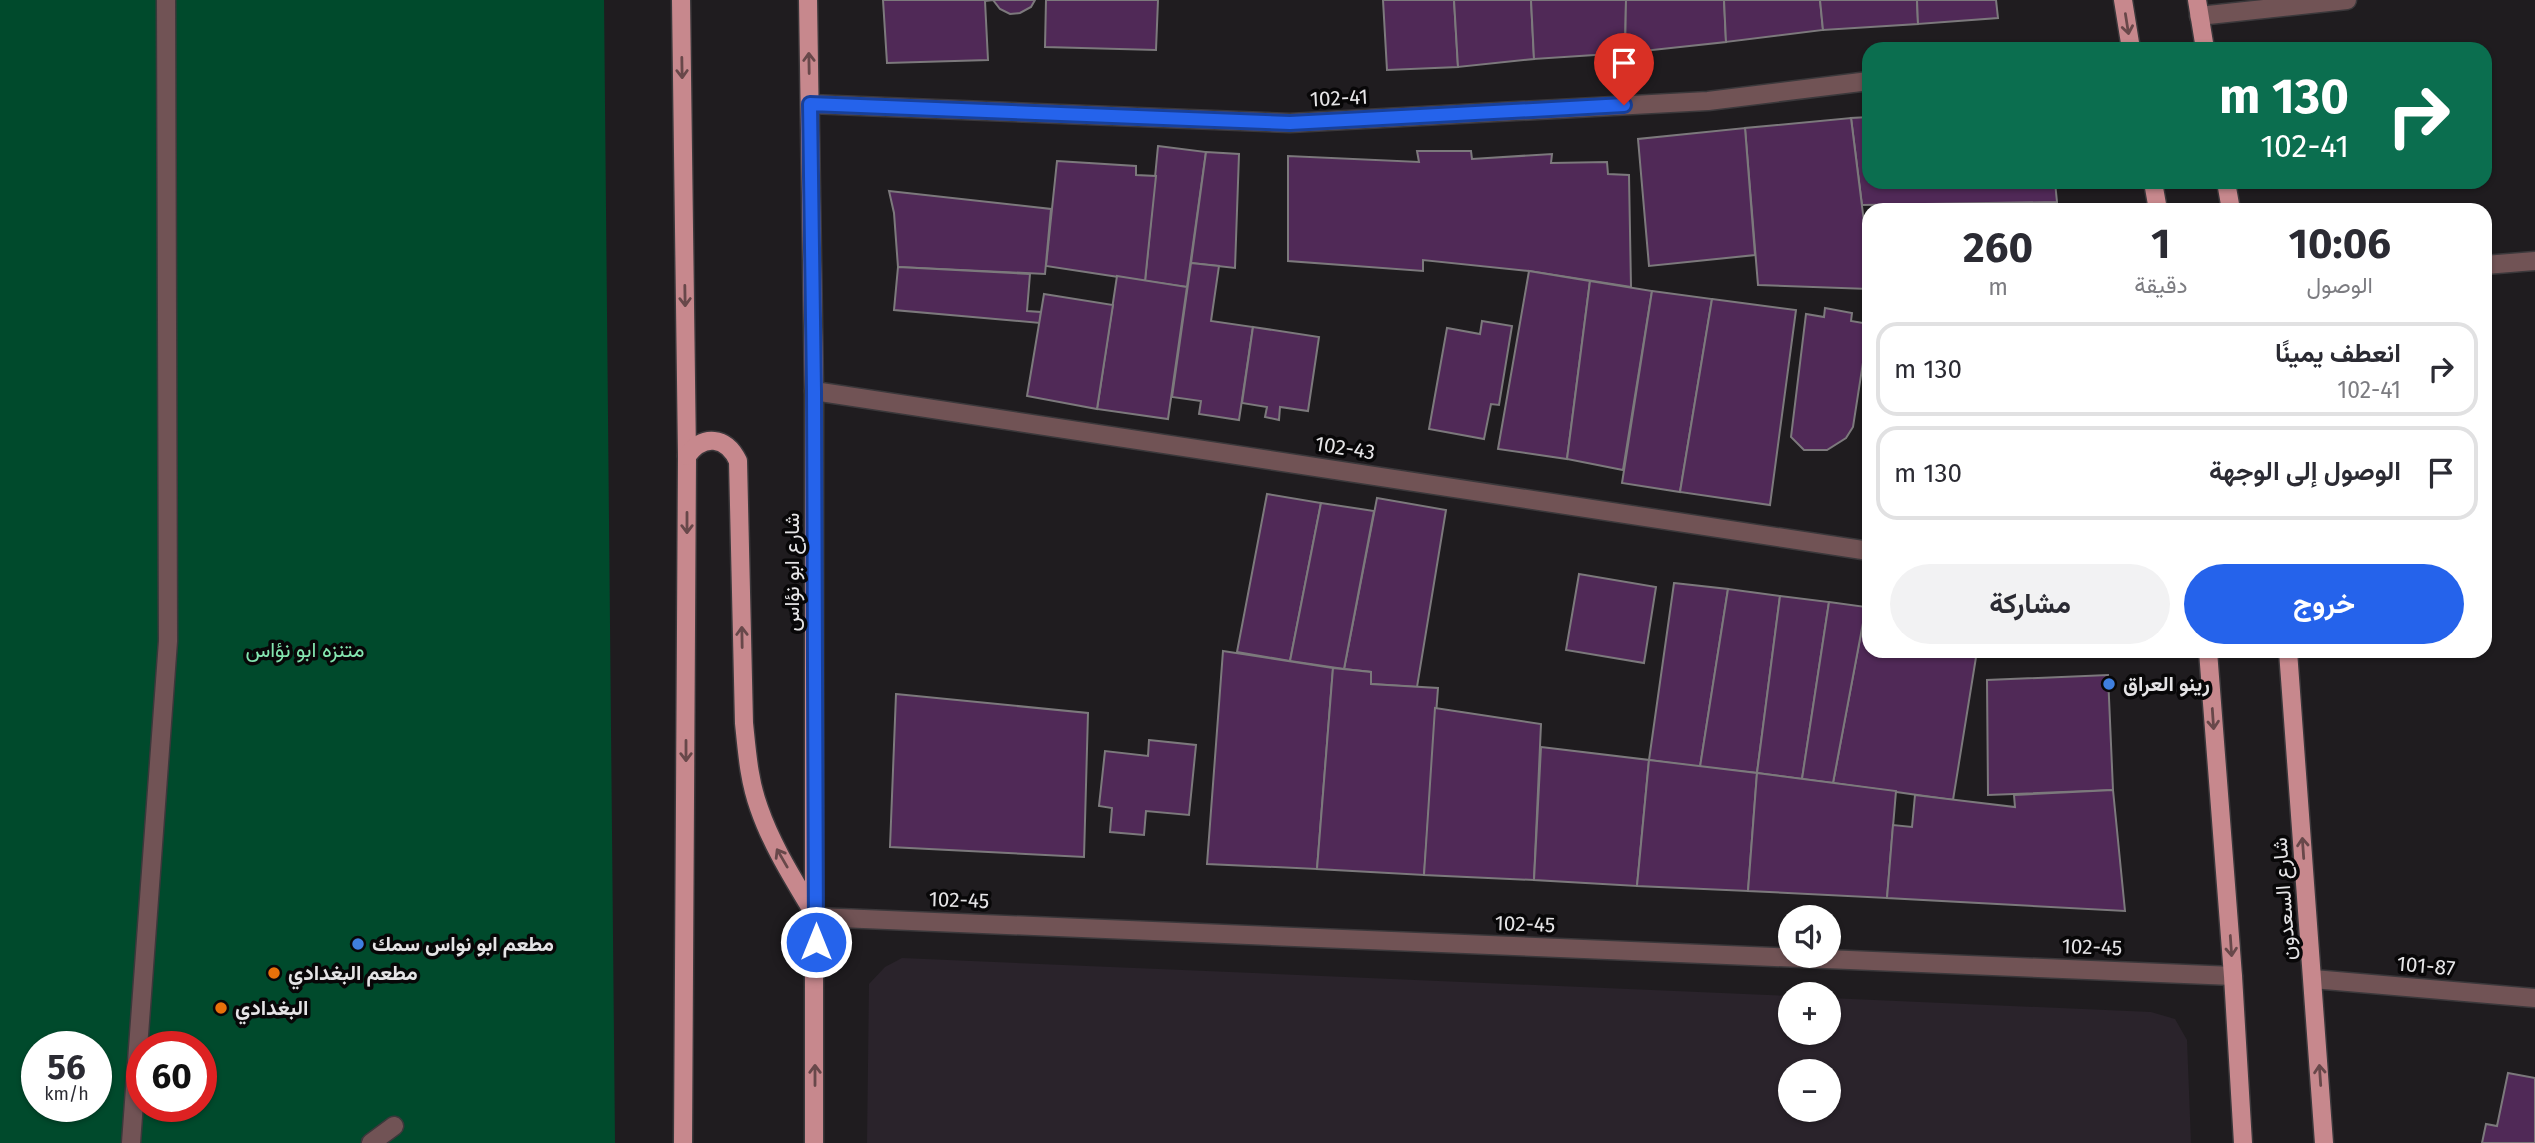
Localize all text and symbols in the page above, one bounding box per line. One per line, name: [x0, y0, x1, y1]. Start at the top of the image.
one-way arrow: [2121, 13, 2134, 35]
pin: [1594, 33, 1654, 105]
icon: arrive: [1605, 44, 1643, 82]
one-way arrow: [802, 52, 816, 75]
one-way arrow: [675, 56, 689, 79]
text: 130 m: [2219, 67, 2349, 126]
icon: right: [2373, 70, 2464, 161]
street label: 102-41: [1309, 83, 1369, 113]
text: 102-41: [2260, 127, 2349, 165]
text: 1: [2151, 219, 2171, 269]
text: 10:06: [2289, 219, 2391, 269]
text: 260: [1963, 223, 2033, 273]
text: دقيقة: [2134, 271, 2187, 299]
text: الوصول: [2307, 271, 2373, 299]
text: m: [1988, 273, 2008, 301]
one-way arrow: [678, 284, 692, 307]
text: انعطف يمينًا: [2275, 338, 2401, 369]
icon: right: [2422, 350, 2460, 388]
text: 130 m: [1894, 354, 1962, 385]
text: 102-41: [2337, 376, 2401, 404]
street label: 102-43: [1313, 430, 1377, 466]
icon: arrive: [2422, 454, 2460, 492]
text: الوصول إلى الوجهة: [2209, 456, 2401, 487]
text: 130 m: [1894, 458, 1962, 489]
one-way arrow: [680, 511, 694, 534]
street label: شارع ابو نؤاس: [779, 513, 806, 631]
button: مشاركة: [1890, 564, 2170, 644]
button: خروج: [2184, 564, 2464, 644]
one-way arrow: [735, 626, 749, 649]
park label: متنزه ابو نؤاس: [245, 637, 365, 663]
place label: رينو العراق: [2123, 671, 2210, 697]
marker: رينو العراق: [2101, 676, 2117, 692]
one-way arrow: [2207, 707, 2220, 730]
one-way arrow: [679, 739, 693, 762]
street label: شارع السعدون: [2267, 837, 2302, 961]
one-way arrow: [2296, 837, 2309, 860]
one-way arrow: [775, 848, 789, 868]
street label: 102-45: [928, 886, 990, 914]
position arrow: [779, 905, 853, 979]
map controls: [1778, 905, 1841, 1122]
button: sound: [1778, 905, 1841, 968]
street label: 102-45: [1494, 910, 1556, 938]
place label: مطعم ابو نواس سمك: [372, 931, 554, 958]
street label: 102-45: [2061, 933, 2123, 961]
one-way arrow: [2225, 934, 2238, 957]
marker: مطعم ابو نواس سمك: [350, 936, 366, 952]
street label: 101-87: [2396, 951, 2456, 981]
place label: مطعم البغدادي: [288, 960, 418, 990]
marker: مطعم البغدادي: [266, 965, 282, 981]
button: +: [1778, 982, 1841, 1045]
place label: البغدادي: [235, 995, 309, 1025]
marker: البغدادي: [213, 1000, 229, 1016]
speed limit sign: 60: [126, 1031, 217, 1122]
text: 56: [47, 1046, 86, 1088]
button: −: [1778, 1059, 1841, 1122]
one-way arrow: [808, 1064, 821, 1087]
one-way arrow: [2313, 1064, 2326, 1087]
text: km/h: [44, 1083, 89, 1105]

